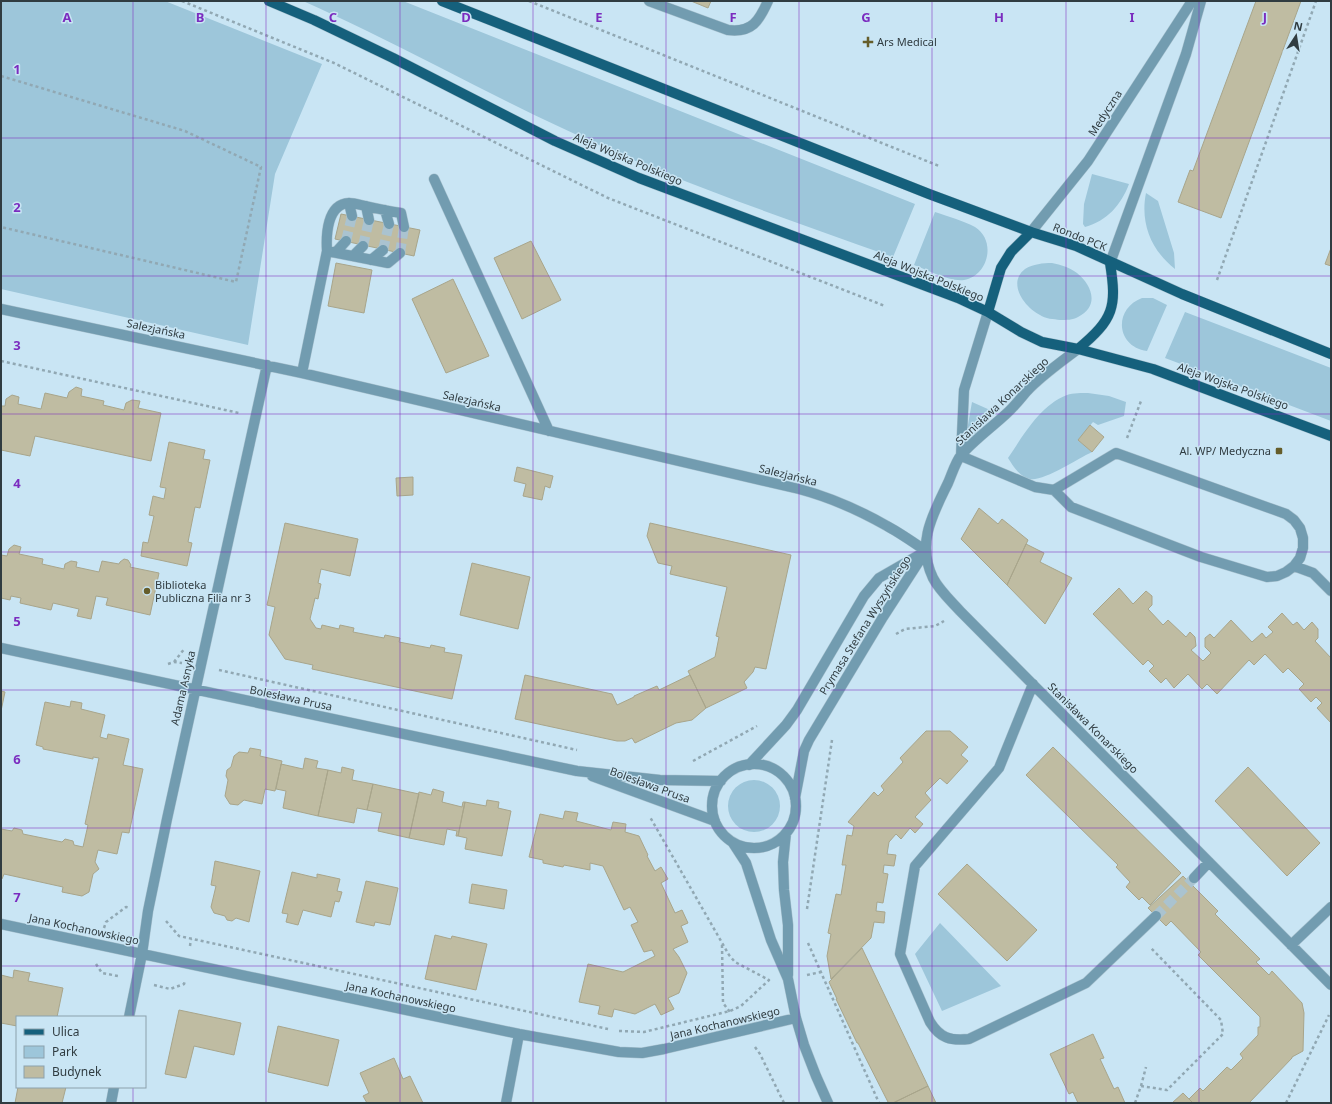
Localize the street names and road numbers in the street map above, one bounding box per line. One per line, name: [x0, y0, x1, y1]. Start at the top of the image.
street label: Medyczna: [1084, 87, 1125, 139]
street label: Aleja Wojska Polskiego: [571, 129, 685, 189]
street label: Rondo PCK: [1051, 219, 1110, 254]
street label: Aleja Wojska Polskiego: [872, 247, 987, 305]
street label: Salezjańska: [125, 315, 187, 342]
street label: Stanisława Konarskiego: [952, 353, 1052, 448]
street label: Aleja Wojska Polskiego: [1175, 358, 1291, 413]
street label: Salezjańska: [441, 387, 503, 415]
street label: Salezjańska: [757, 460, 819, 489]
street label: Prymasa Stefana Wyszyńskiego: [815, 552, 914, 697]
street label: Adama Asnyka: [167, 649, 198, 727]
street label: Stanisława Konarskiego: [1045, 679, 1142, 776]
street label: Bolesława Prusa: [248, 681, 334, 714]
street label: Bolesława Prusa: [608, 763, 692, 806]
street label: Jana Kochanowskiego: [27, 909, 141, 948]
street label: Jana Kochanowskiego: [344, 977, 458, 1016]
street label: Jana Kochanowskiego: [668, 1003, 782, 1043]

